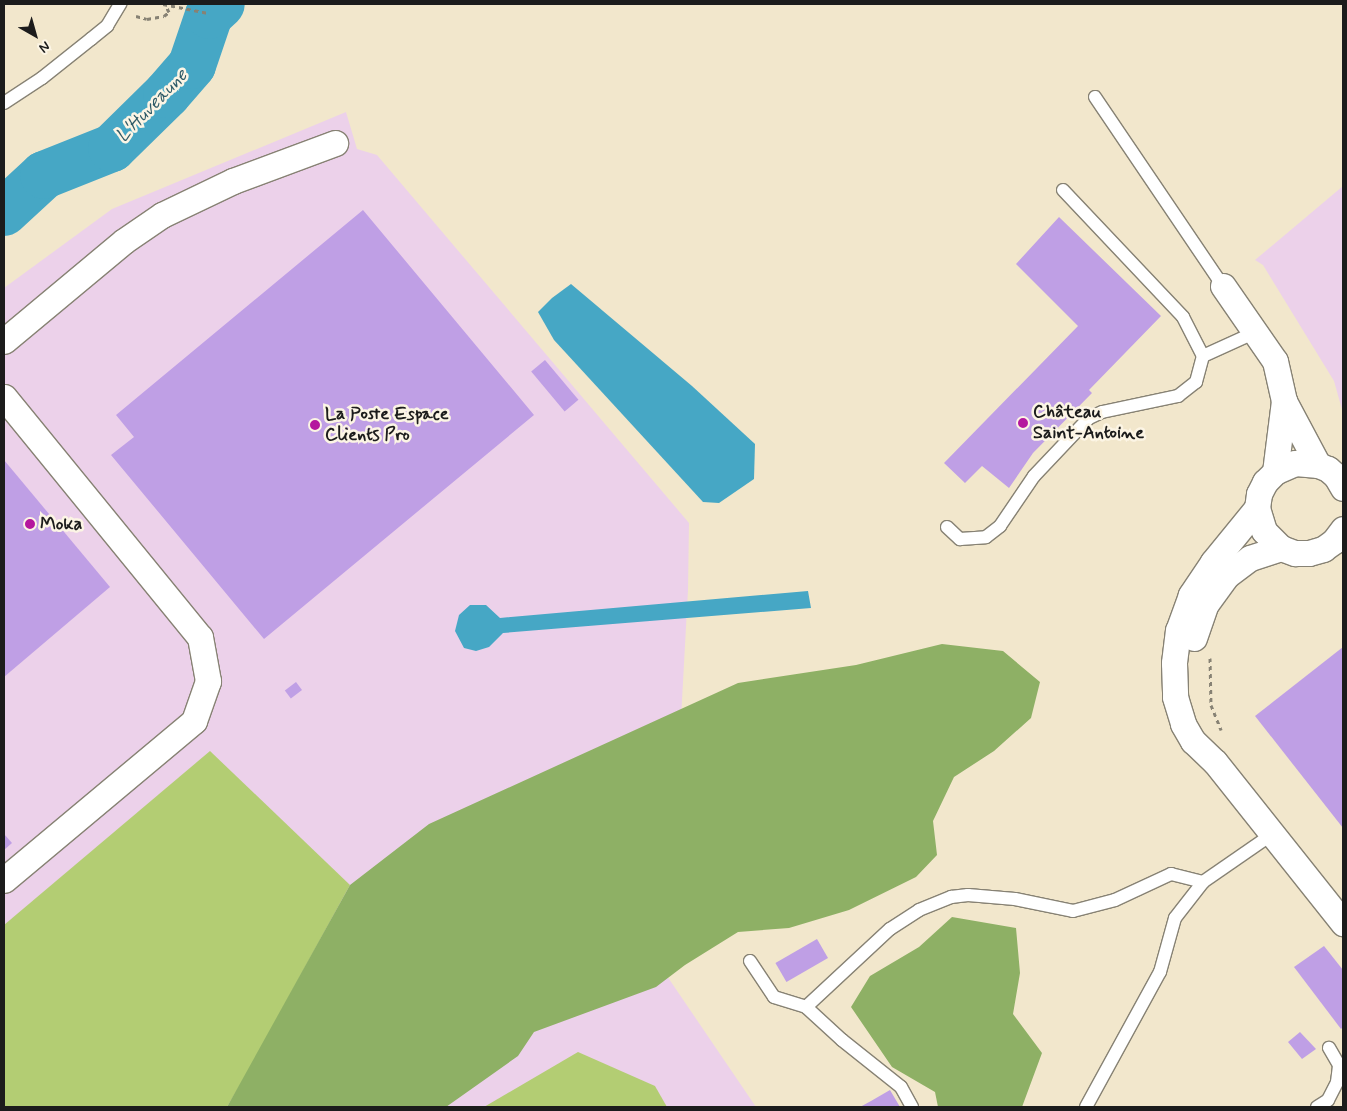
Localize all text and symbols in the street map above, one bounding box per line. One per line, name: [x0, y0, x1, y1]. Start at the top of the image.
north arrow: [10, 10, 60, 60]
text: N: [35, 37, 53, 57]
water label: L'Huveaune: [111, 65, 193, 147]
place label: Château Saint-Antoine: [1033, 402, 1144, 444]
place label: La Poste Espace Clients Pro: [325, 404, 443, 446]
marker: Château Saint-Antoine: [1017, 417, 1029, 429]
marker: La Poste Espace Clients Pro: [309, 419, 321, 431]
place label: Moka: [40, 513, 82, 535]
marker: Moka: [24, 518, 36, 530]

